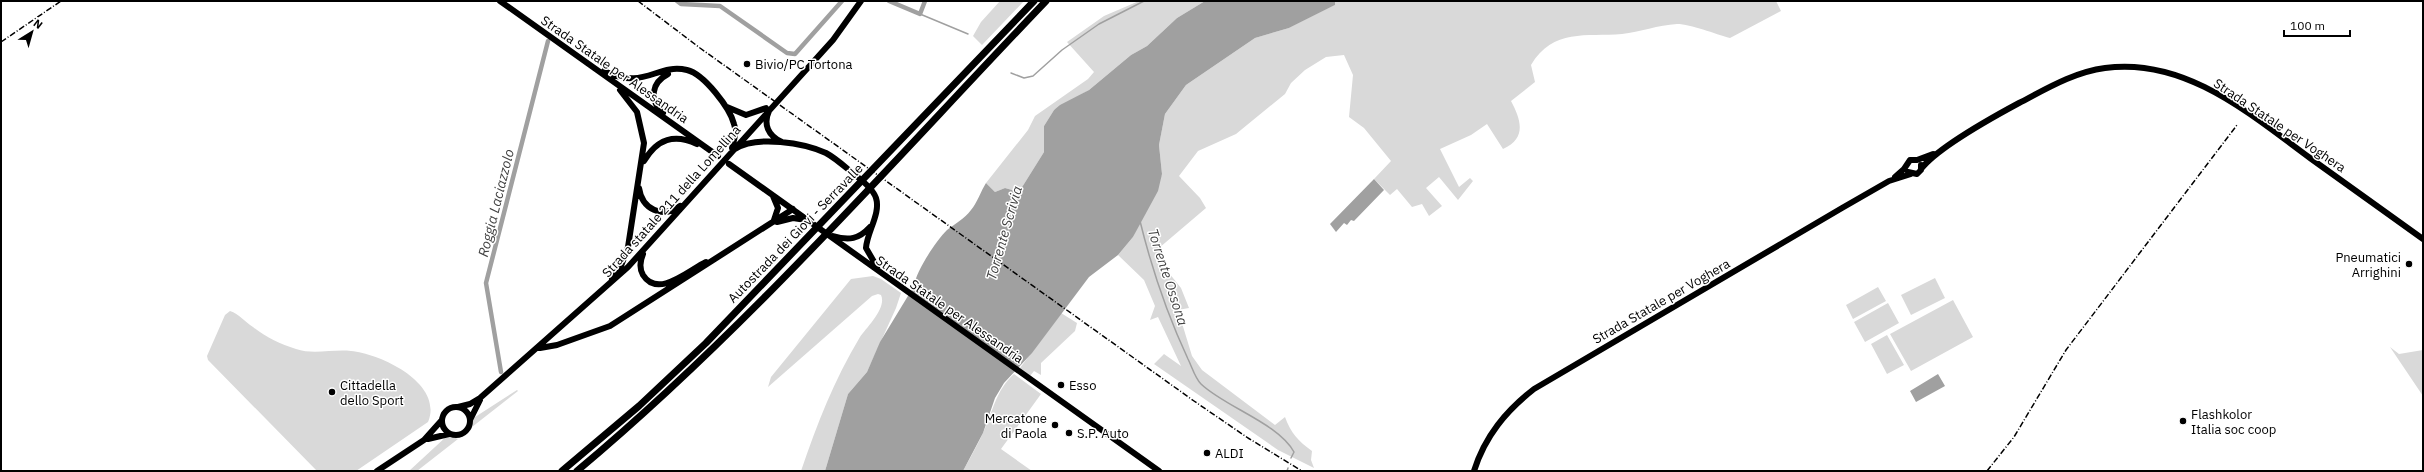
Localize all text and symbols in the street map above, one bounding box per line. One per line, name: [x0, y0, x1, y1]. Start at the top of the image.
north arrow: [12, 12, 52, 52]
street label: Strada Statale per Alessandria: [538, 12, 692, 127]
scale bar: [2284, 12, 2350, 38]
text: N: [31, 16, 45, 32]
text: 100 m: [2290, 18, 2325, 33]
place label: Bivio/PC Tortona: [755, 56, 853, 73]
marker: Bivio/PC Tortona: [742, 59, 752, 69]
street label: Strada Statale per Voghera: [2210, 75, 2349, 176]
street label: Strada statale 211 della Lomellina: [598, 122, 744, 281]
water label: Roggia Laciazzolo: [474, 147, 518, 259]
street label: Autostrada dei Giovi - Serravalle: [724, 160, 867, 307]
water label: Torrente Scrivia: [982, 184, 1026, 282]
water label: Torrente Ossona: [1144, 226, 1192, 328]
place label: Pneumatici Arrighini: [2335, 249, 2401, 281]
street label: Strada Statale per Alessandria: [873, 252, 1027, 367]
street label: Strada Statale per Voghera: [1589, 255, 1733, 348]
marker: Pneumatici Arrighini: [2404, 259, 2414, 269]
place label: Cittadella dello Sport: [340, 377, 404, 409]
place label: Esso: [1069, 377, 1096, 394]
marker: Esso: [1056, 380, 1066, 390]
marker: Cittadella dello Sport: [327, 387, 337, 397]
place label: Flashkolor Italia soc coop: [2191, 406, 2276, 438]
place label: Mercatone di Paola: [985, 410, 1047, 442]
marker: Flashkolor Italia soc coop: [2178, 416, 2188, 426]
marker: Mercatone di Paola: [1050, 420, 1060, 430]
place label: S.P. Auto: [1077, 425, 1129, 442]
marker: S.P. Auto: [1064, 428, 1074, 438]
place label: ALDI: [1215, 445, 1244, 462]
marker: ALDI: [1202, 448, 1212, 458]

